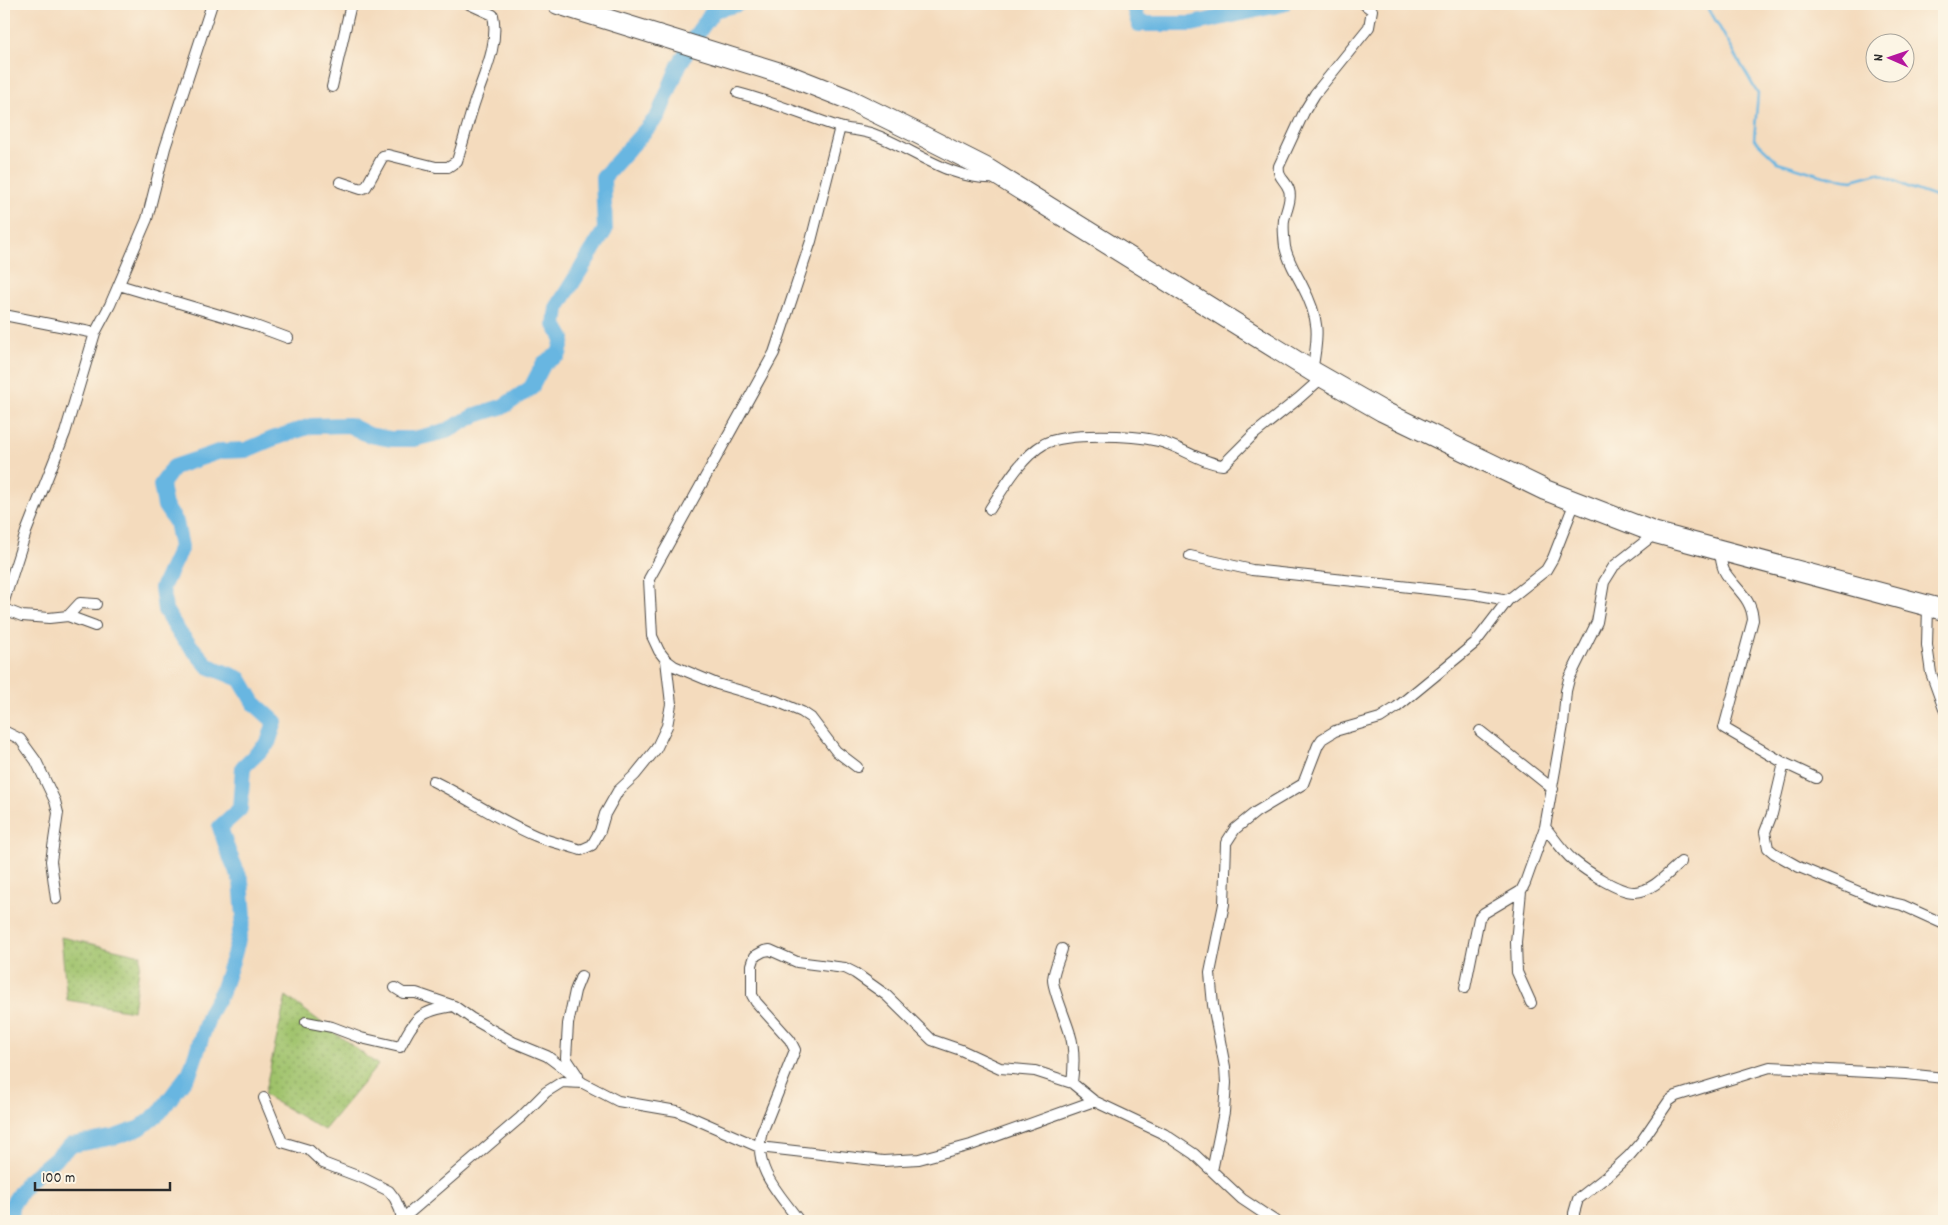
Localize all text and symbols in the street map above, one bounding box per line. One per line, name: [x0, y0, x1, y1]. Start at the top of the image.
north arrow: [1866, 32, 1916, 82]
text: N: [1869, 54, 1889, 61]
scale bar: [35, 1160, 170, 1192]
text: 100 m: [42, 1168, 75, 1190]

